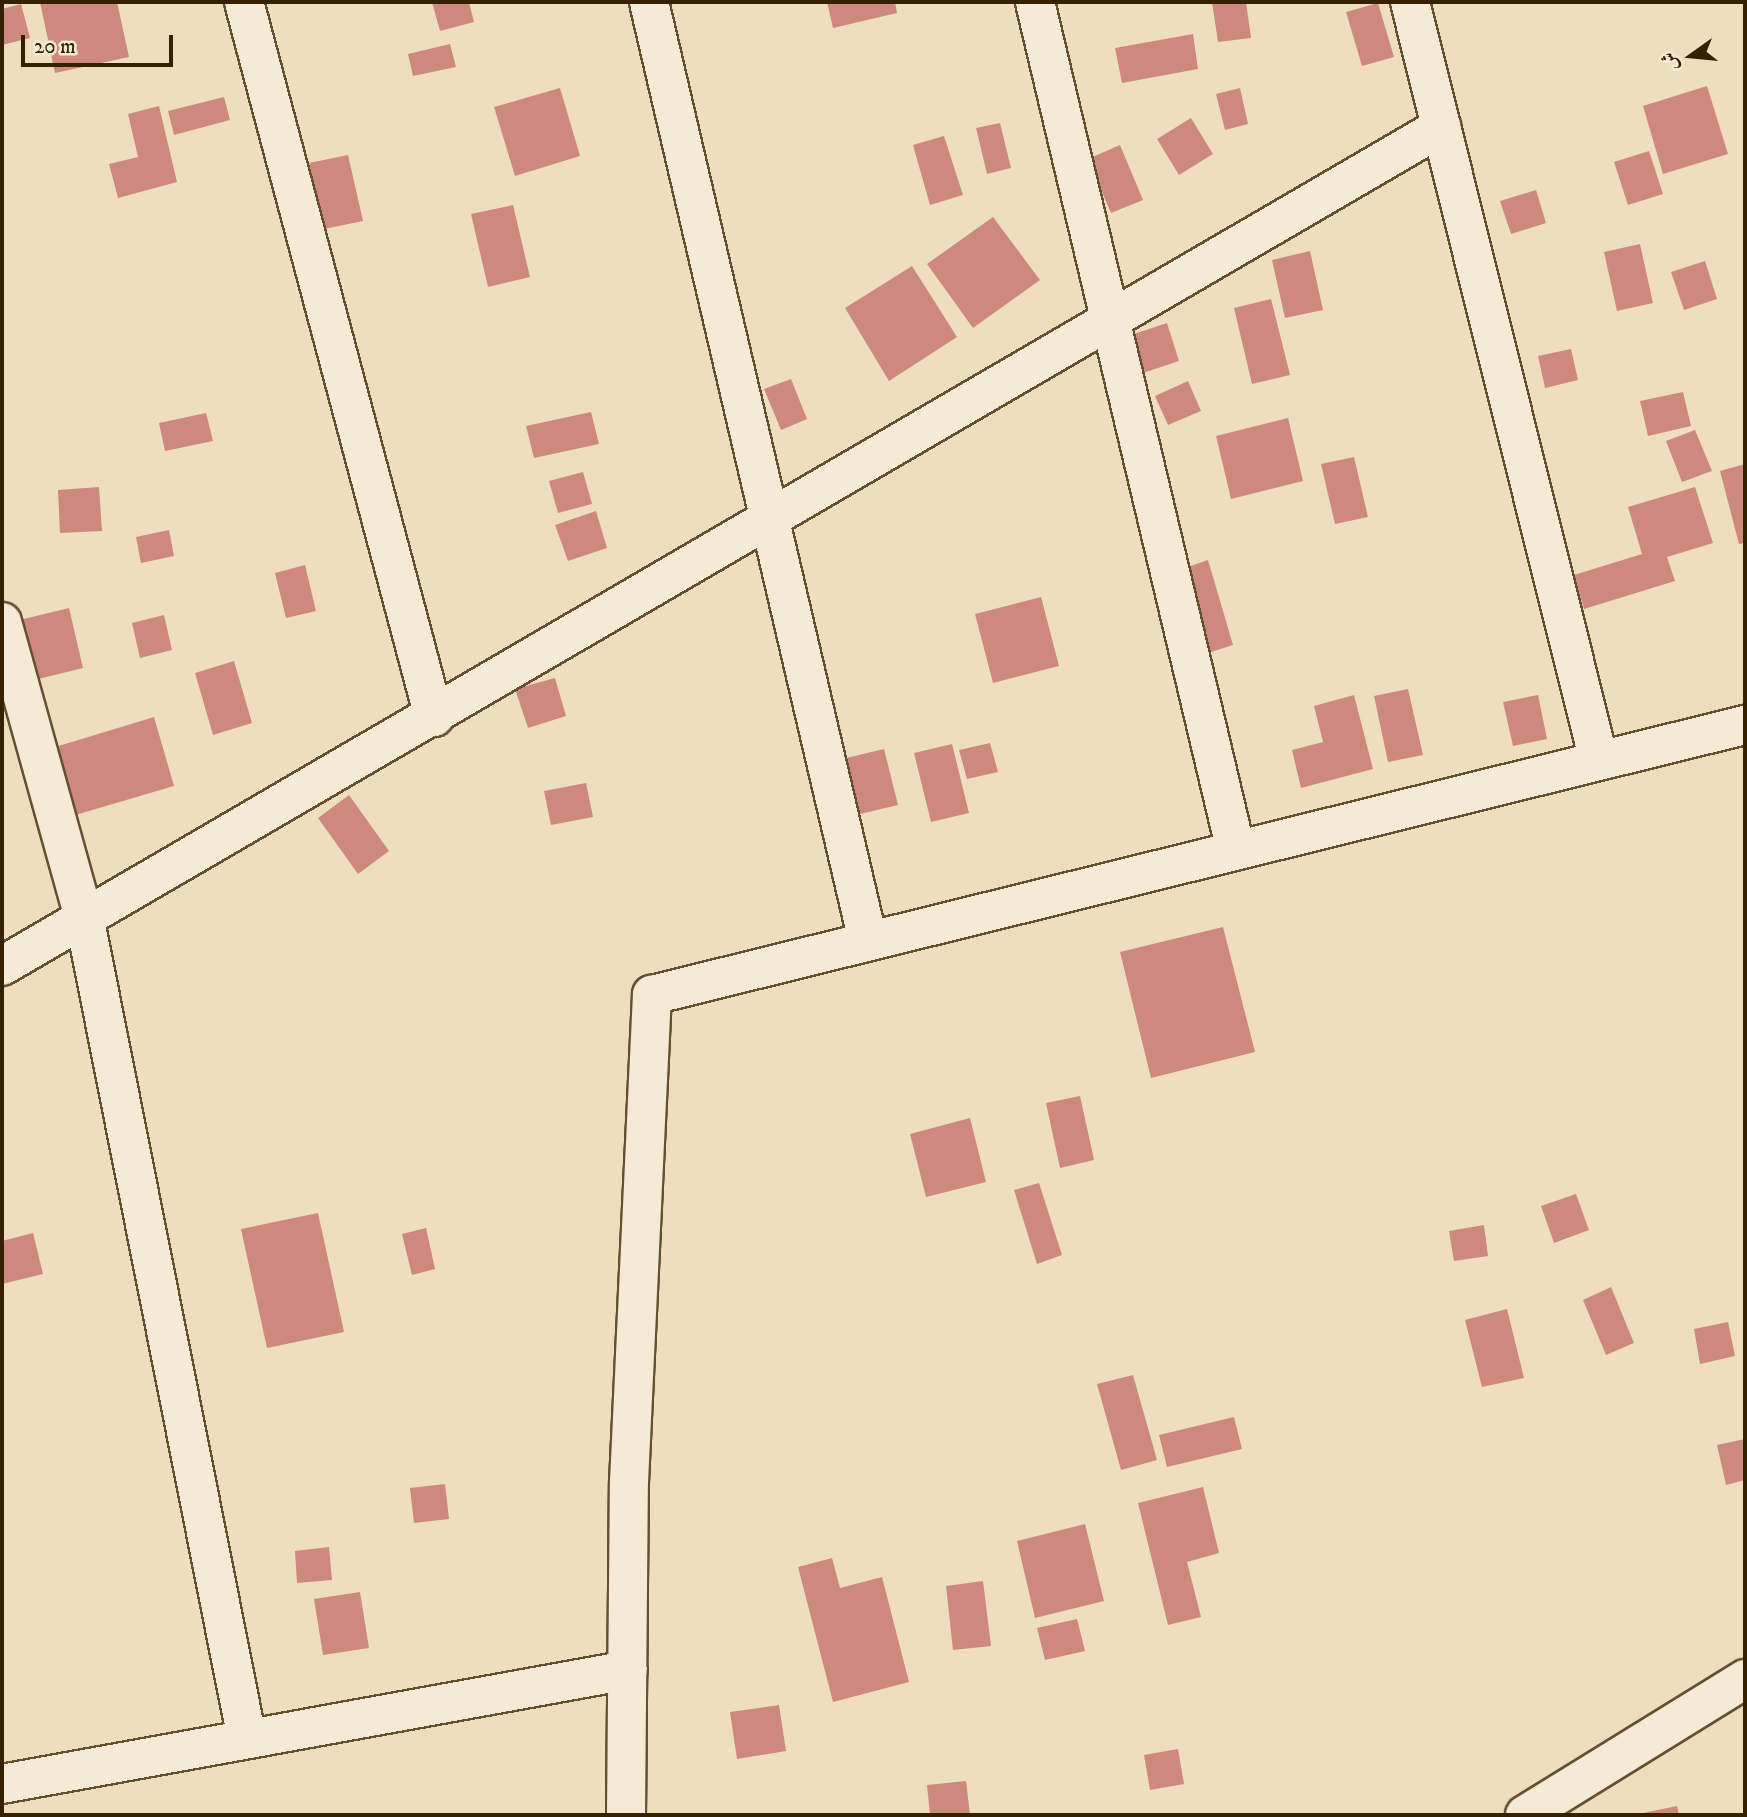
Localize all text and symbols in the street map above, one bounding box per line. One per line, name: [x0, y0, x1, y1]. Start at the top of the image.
scale bar: [24, 21, 177, 65]
north arrow: [1656, 21, 1726, 91]
text: 20 m: [34, 34, 76, 60]
text: ش: [1657, 49, 1684, 74]

